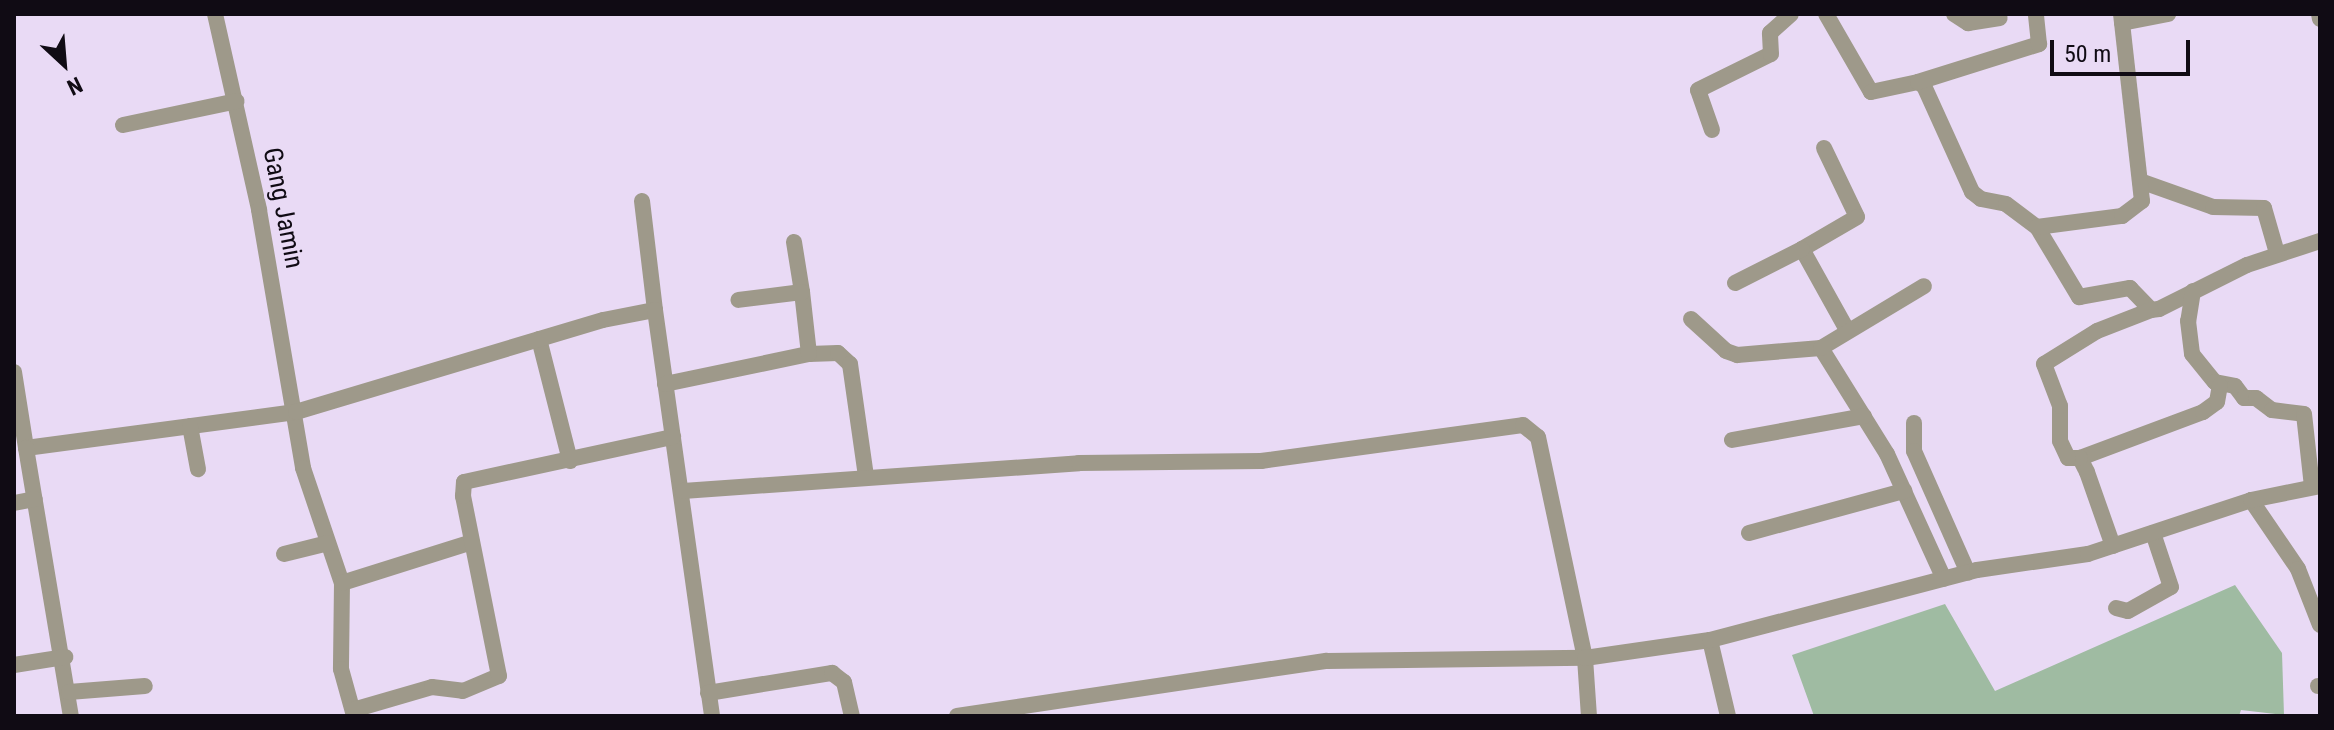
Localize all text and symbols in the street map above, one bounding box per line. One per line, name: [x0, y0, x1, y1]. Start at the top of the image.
north arrow: [24, 24, 104, 104]
scale bar: [2054, 24, 2194, 74]
text: 50 m: [2064, 40, 2111, 68]
text: N: [63, 72, 86, 100]
street label: Gang Jamin: [256, 145, 310, 271]

